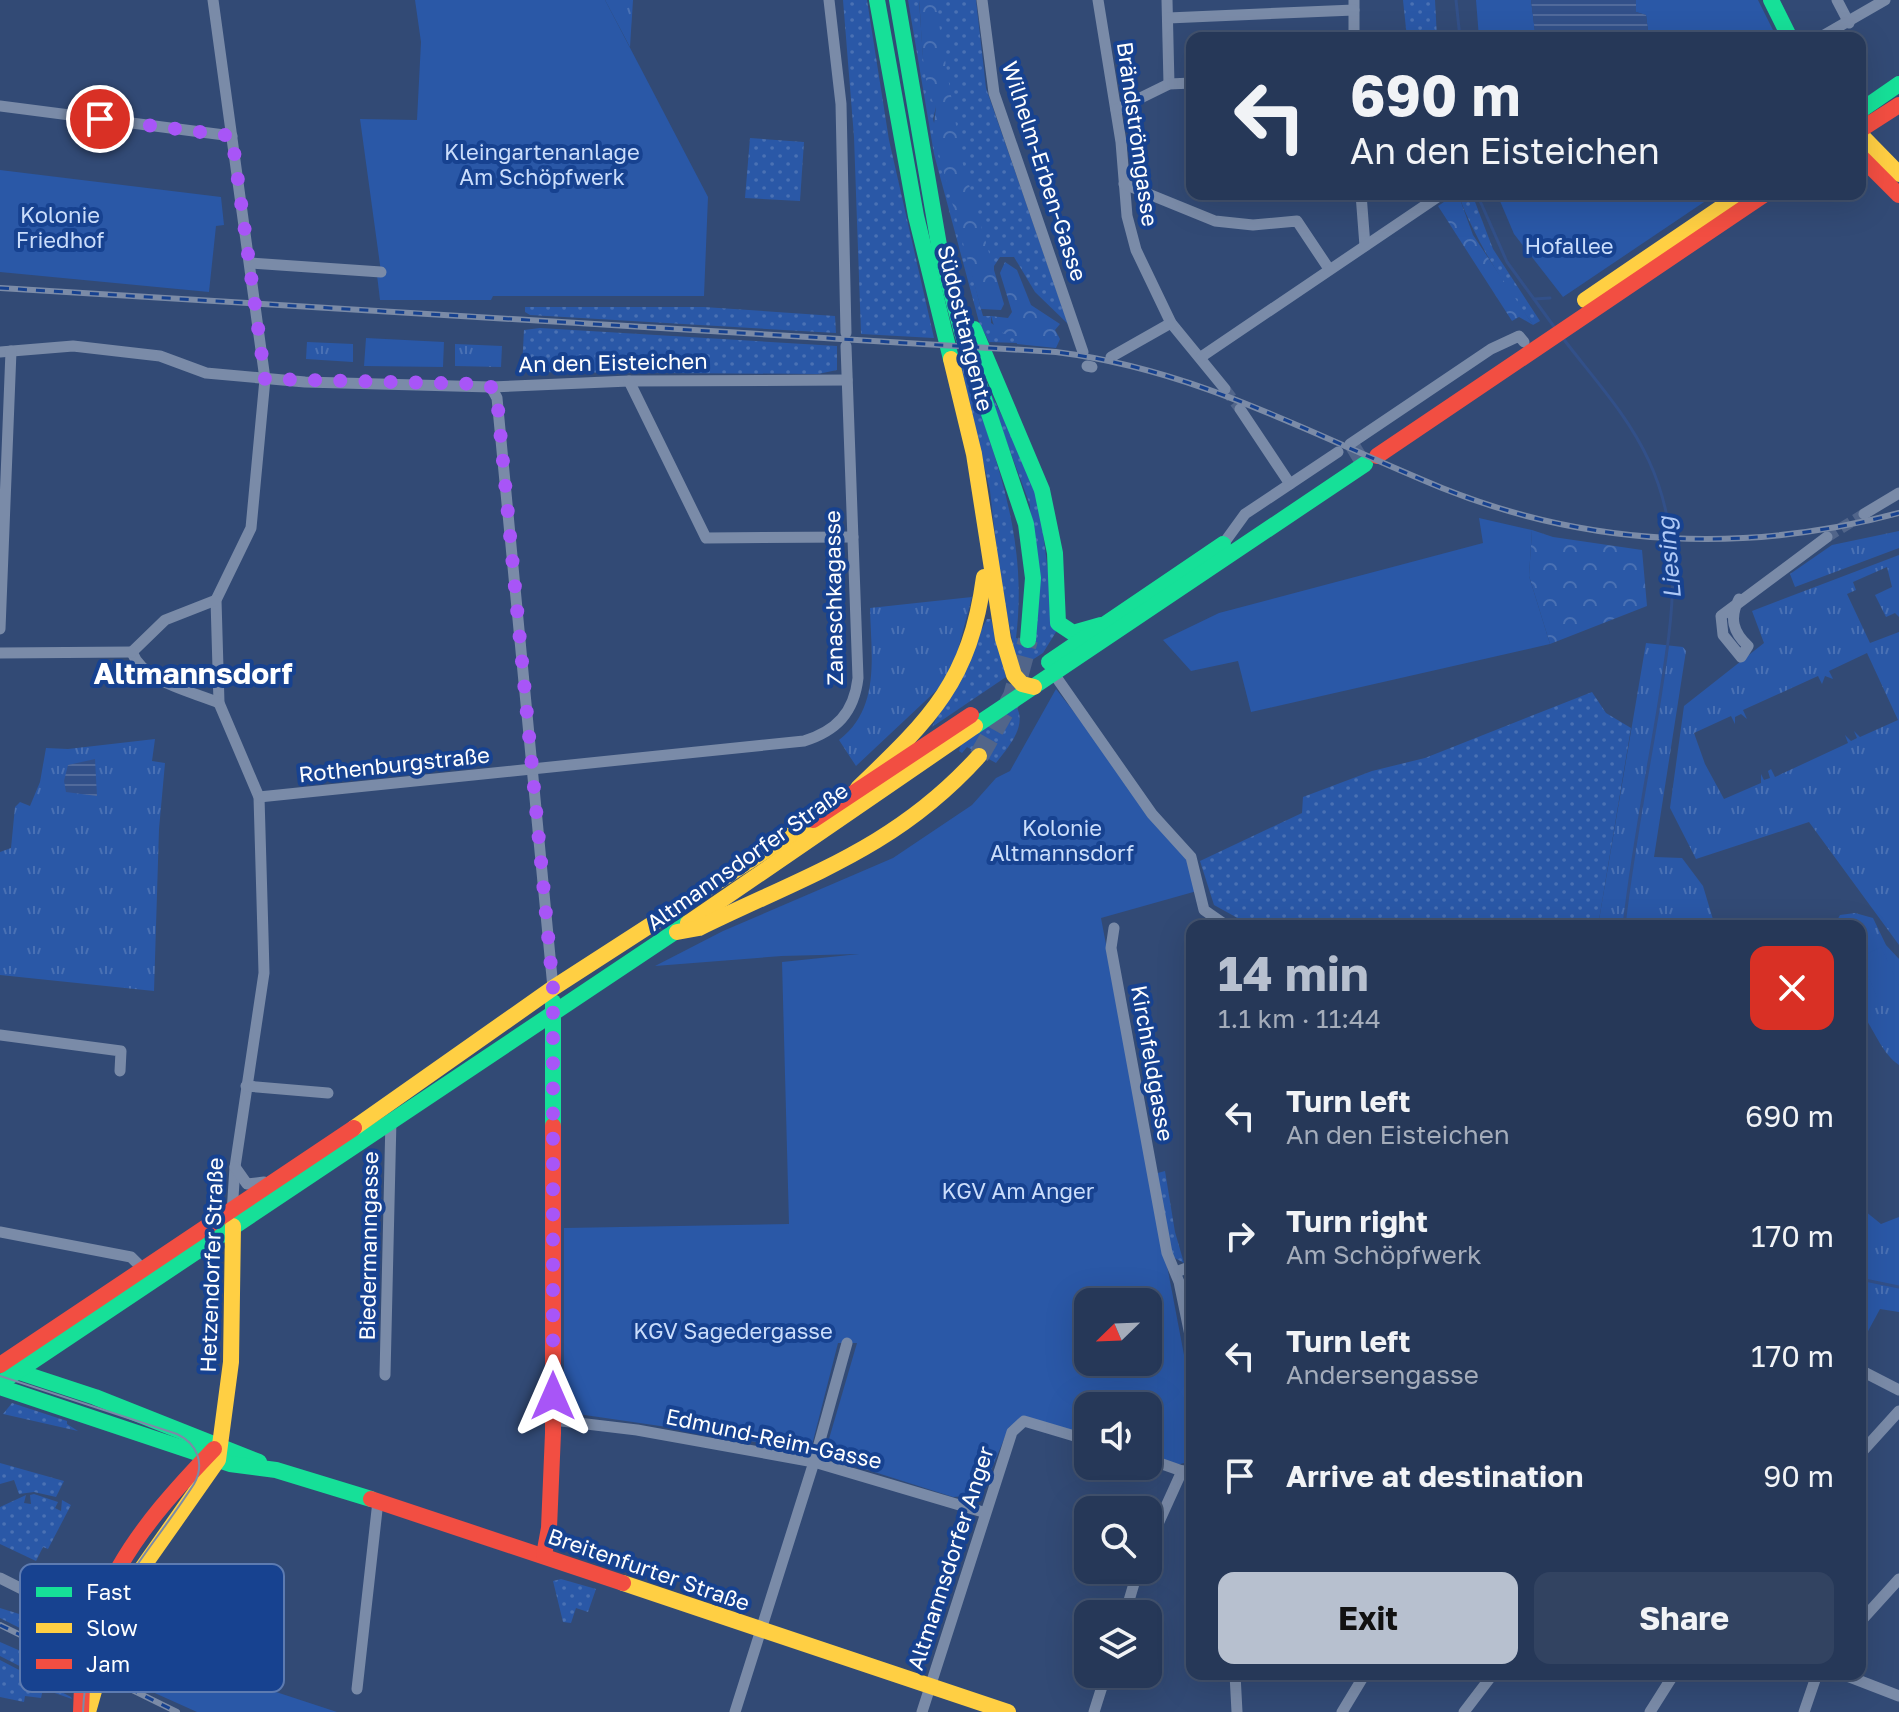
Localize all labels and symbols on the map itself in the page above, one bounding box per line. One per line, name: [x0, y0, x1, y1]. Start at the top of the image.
street label: Brändströmgasse: [1112, 40, 1164, 228]
street label: Wilhelm-Erben-Gasse: [997, 58, 1093, 284]
pin: [66, 85, 134, 153]
park label: Kleingartenanlage Am Schöpfwerk: [444, 138, 640, 190]
park label: Kolonie Friedhof: [16, 201, 104, 253]
park label: Hofallee: [1524, 232, 1614, 259]
street label: Südosttangente: [932, 242, 1000, 414]
street label: An den Eisteichen: [518, 347, 708, 377]
street label: Zanaschkagasse: [818, 510, 848, 686]
water label: Liesing: [1650, 513, 1687, 600]
district label: Altmannsdorf: [94, 655, 292, 691]
street label: Rothenburgstraße: [297, 741, 491, 787]
street label: Altmannsdorfer Straße: [641, 776, 853, 936]
park label: Kolonie Altmannsdorf: [990, 814, 1134, 866]
street label: Kirchfeldgasse: [1126, 983, 1180, 1143]
street label: Biedermanngasse: [353, 1151, 383, 1341]
street label: Hetzendorfer Straße: [194, 1157, 228, 1373]
park label: KGV Am Anger: [942, 1177, 1095, 1204]
north arrow: [1074, 1288, 1162, 1376]
park label: KGV Sagedergasse: [633, 1317, 833, 1344]
position arrow: [511, 1354, 595, 1438]
street label: Edmund-Reim-Gasse: [664, 1402, 884, 1474]
street label: Altmannsdorfer Anger: [901, 1442, 999, 1673]
street label: Breitenfurter Straße: [545, 1522, 753, 1616]
legend: [20, 1564, 284, 1692]
text: Fast: [86, 1578, 132, 1605]
text: Slow: [86, 1614, 138, 1641]
text: Jam: [86, 1650, 130, 1677]

